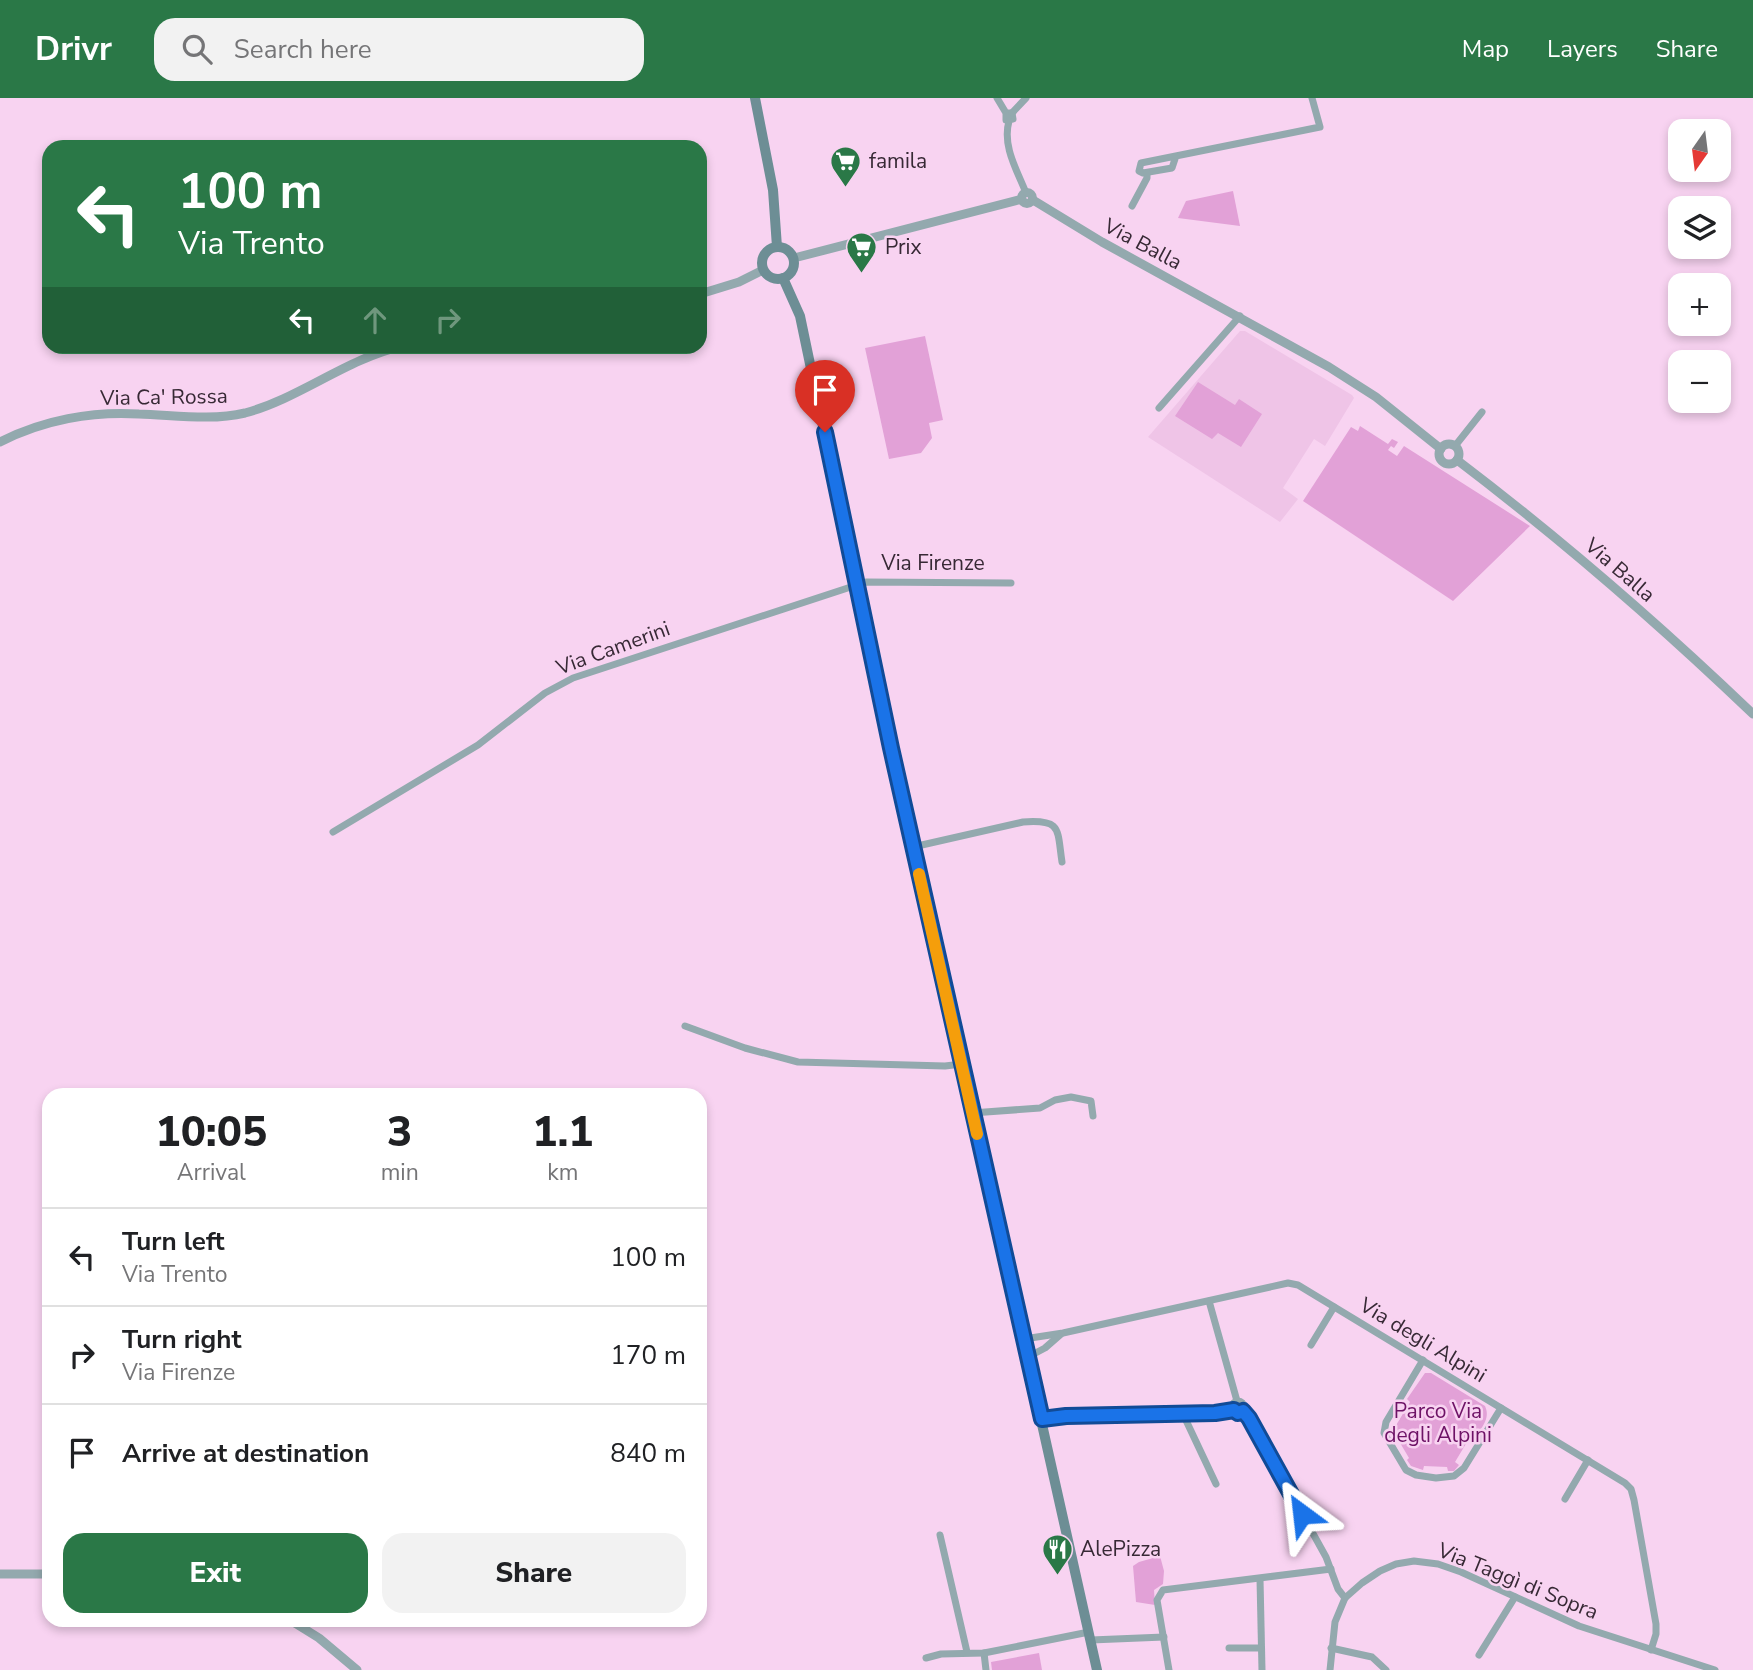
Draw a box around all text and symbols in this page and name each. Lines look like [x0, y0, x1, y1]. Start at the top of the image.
search box [154, 18, 644, 81]
text: Drivr [35, 27, 112, 72]
icon: search [178, 30, 216, 68]
text: Search here [234, 32, 372, 67]
text: Map [1462, 33, 1509, 65]
text: Layers [1547, 33, 1618, 65]
text: Share [1656, 33, 1718, 65]
north arrow [1668, 119, 1731, 182]
map controls [1668, 119, 1731, 413]
supermarket icon: famila [829, 144, 863, 188]
place label: famila [869, 147, 927, 175]
text: 100 m [178, 158, 322, 225]
icon: left [63, 168, 154, 259]
button: layers [1668, 196, 1731, 259]
street label: Via Balla [1098, 211, 1187, 276]
text: Via Trento [178, 222, 325, 265]
supermarket icon: Prix [845, 230, 879, 274]
place label: Prix [885, 233, 922, 261]
button: + [1668, 273, 1731, 336]
icon: left [283, 301, 321, 339]
icon: ahead [356, 301, 394, 339]
icon: right [429, 301, 467, 339]
button: − [1668, 350, 1731, 413]
pin [795, 360, 855, 432]
icon: arrive [806, 371, 844, 409]
street label: Via Ca' Rossa [99, 382, 228, 412]
street label: Via Balla [1578, 531, 1661, 608]
street label: Via Firenze [880, 549, 985, 577]
street label: Via Camerini [551, 614, 674, 682]
text: 10:05 [155, 1104, 267, 1161]
text: 3 [387, 1104, 412, 1161]
text: 1.1 [532, 1104, 594, 1161]
text: Arrival [177, 1157, 246, 1188]
text: min [381, 1157, 419, 1188]
text: km [547, 1157, 578, 1188]
text: Turn left [122, 1224, 225, 1259]
icon: left [63, 1238, 101, 1276]
text: 100 m [610, 1240, 686, 1275]
text: Via Trento [122, 1259, 227, 1290]
street label: Via degli Alpini [1353, 1291, 1492, 1389]
text: Turn right [122, 1322, 241, 1357]
icon: right [63, 1336, 101, 1374]
text: 170 m [610, 1338, 686, 1373]
text: Via Firenze [122, 1357, 235, 1388]
park label: Parco Via degli Alpini [1384, 1397, 1492, 1449]
icon: arrive [63, 1434, 101, 1472]
text: Arrive at destination [122, 1436, 369, 1471]
text: 840 m [610, 1436, 686, 1471]
position arrow [1265, 1477, 1339, 1551]
restaurant icon: AlePizza [1040, 1532, 1074, 1576]
button: Exit [63, 1533, 368, 1613]
button: Share [382, 1533, 686, 1613]
place label: AlePizza [1080, 1535, 1161, 1563]
street label: Via Taggì di Sopra [1433, 1536, 1602, 1626]

